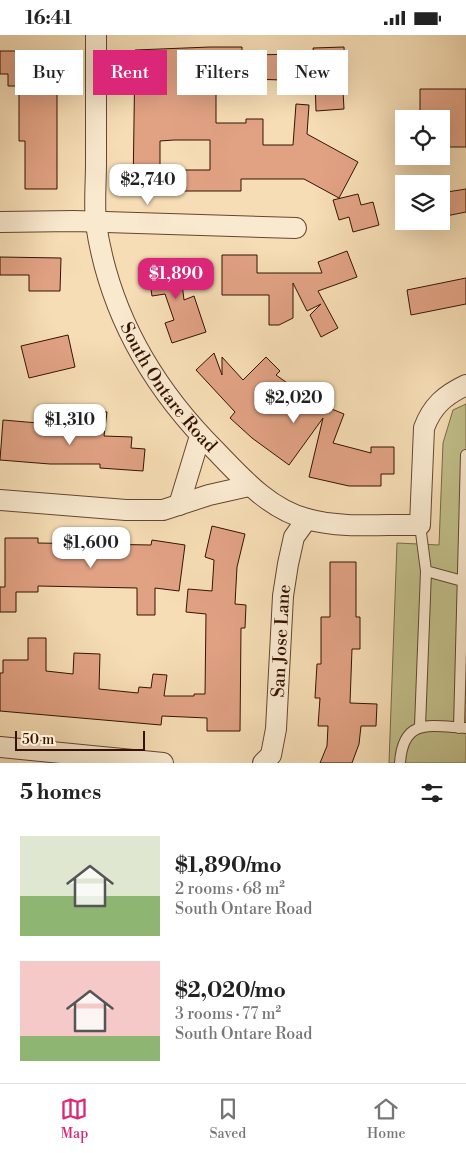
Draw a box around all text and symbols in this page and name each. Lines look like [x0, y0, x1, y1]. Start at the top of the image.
text: 16:41 [25, 6, 72, 30]
chip: Buy [15, 50, 83, 95]
chip: Rent [93, 50, 167, 95]
chip: Filters [177, 50, 267, 95]
chip: New [277, 50, 348, 95]
map controls [395, 110, 450, 230]
button: locate [395, 110, 450, 165]
pin: $2,740 [107, 163, 189, 206]
text: $2,740 [120, 170, 176, 190]
button: layers [395, 175, 450, 230]
pin: $1,890 [135, 257, 217, 300]
text: $1,890 [149, 264, 203, 284]
street label: South Ontare Road [115, 318, 223, 457]
pin: $2,020 [253, 381, 335, 424]
text: $2,020 [265, 388, 323, 408]
pin: $1,310 [29, 403, 111, 446]
text: $1,310 [45, 410, 95, 430]
pin: $1,600 [50, 527, 132, 569]
text: $1,600 [63, 533, 119, 553]
street label: San Jose Lane [266, 583, 296, 698]
scale bar [15, 728, 145, 751]
text: 50 m [22, 731, 54, 749]
icon: filters [418, 779, 446, 807]
text: 5 homes [20, 780, 101, 806]
text: $1,890/mo [175, 853, 282, 879]
icon: home [60, 856, 120, 916]
text: 2 rooms · 68 m² [175, 879, 285, 899]
text: South Ontare Road [175, 899, 312, 919]
text: $2,020/mo [175, 978, 286, 1004]
icon: home [60, 981, 120, 1041]
text: 3 rooms · 77 m² [175, 1004, 281, 1024]
text: South Ontare Road [175, 1024, 312, 1044]
tab: Map [60, 1095, 88, 1143]
tab: Saved [209, 1095, 246, 1143]
tab: Home [367, 1095, 406, 1143]

